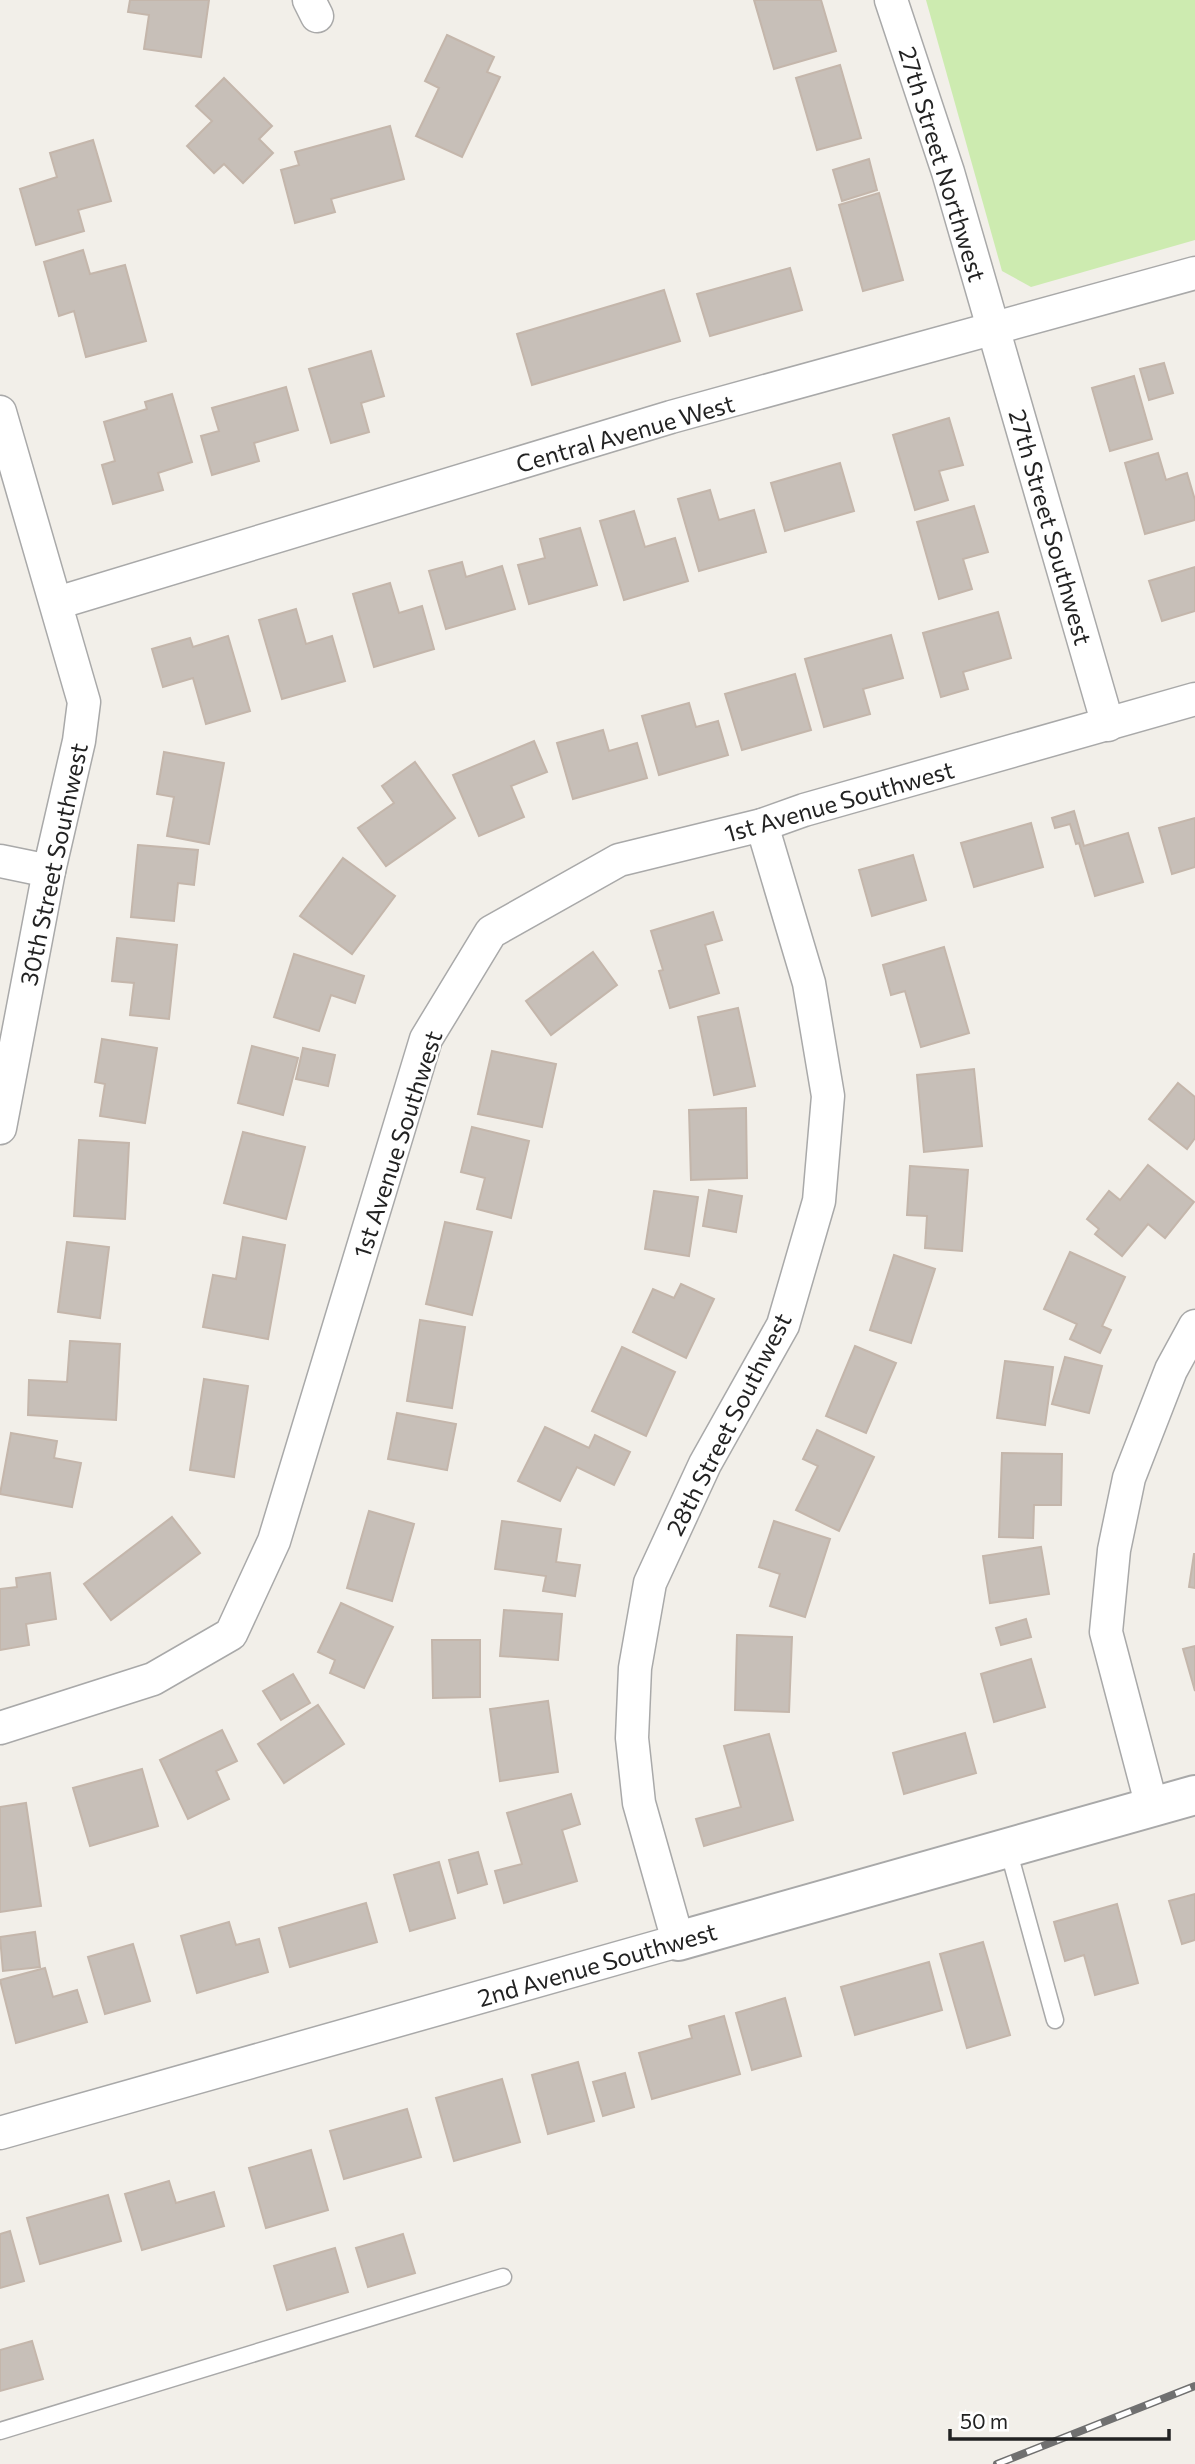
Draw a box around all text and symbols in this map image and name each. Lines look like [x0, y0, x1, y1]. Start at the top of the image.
street label: 27th Street Northwest [893, 43, 993, 285]
street label: Central Avenue West [512, 388, 738, 478]
street label: 27th Street Southwest [1003, 406, 1099, 648]
street label: 30th Street Southwest [13, 740, 93, 988]
street label: 1st Avenue Southwest [721, 754, 957, 848]
street label: 1st Avenue Southwest [347, 1026, 448, 1261]
street label: 28th Street Southwest [659, 1308, 797, 1540]
street label: 2nd Avenue Southwest [474, 1916, 720, 2012]
scale bar [950, 2398, 1169, 2442]
text: 50 m [960, 2408, 1008, 2433]

